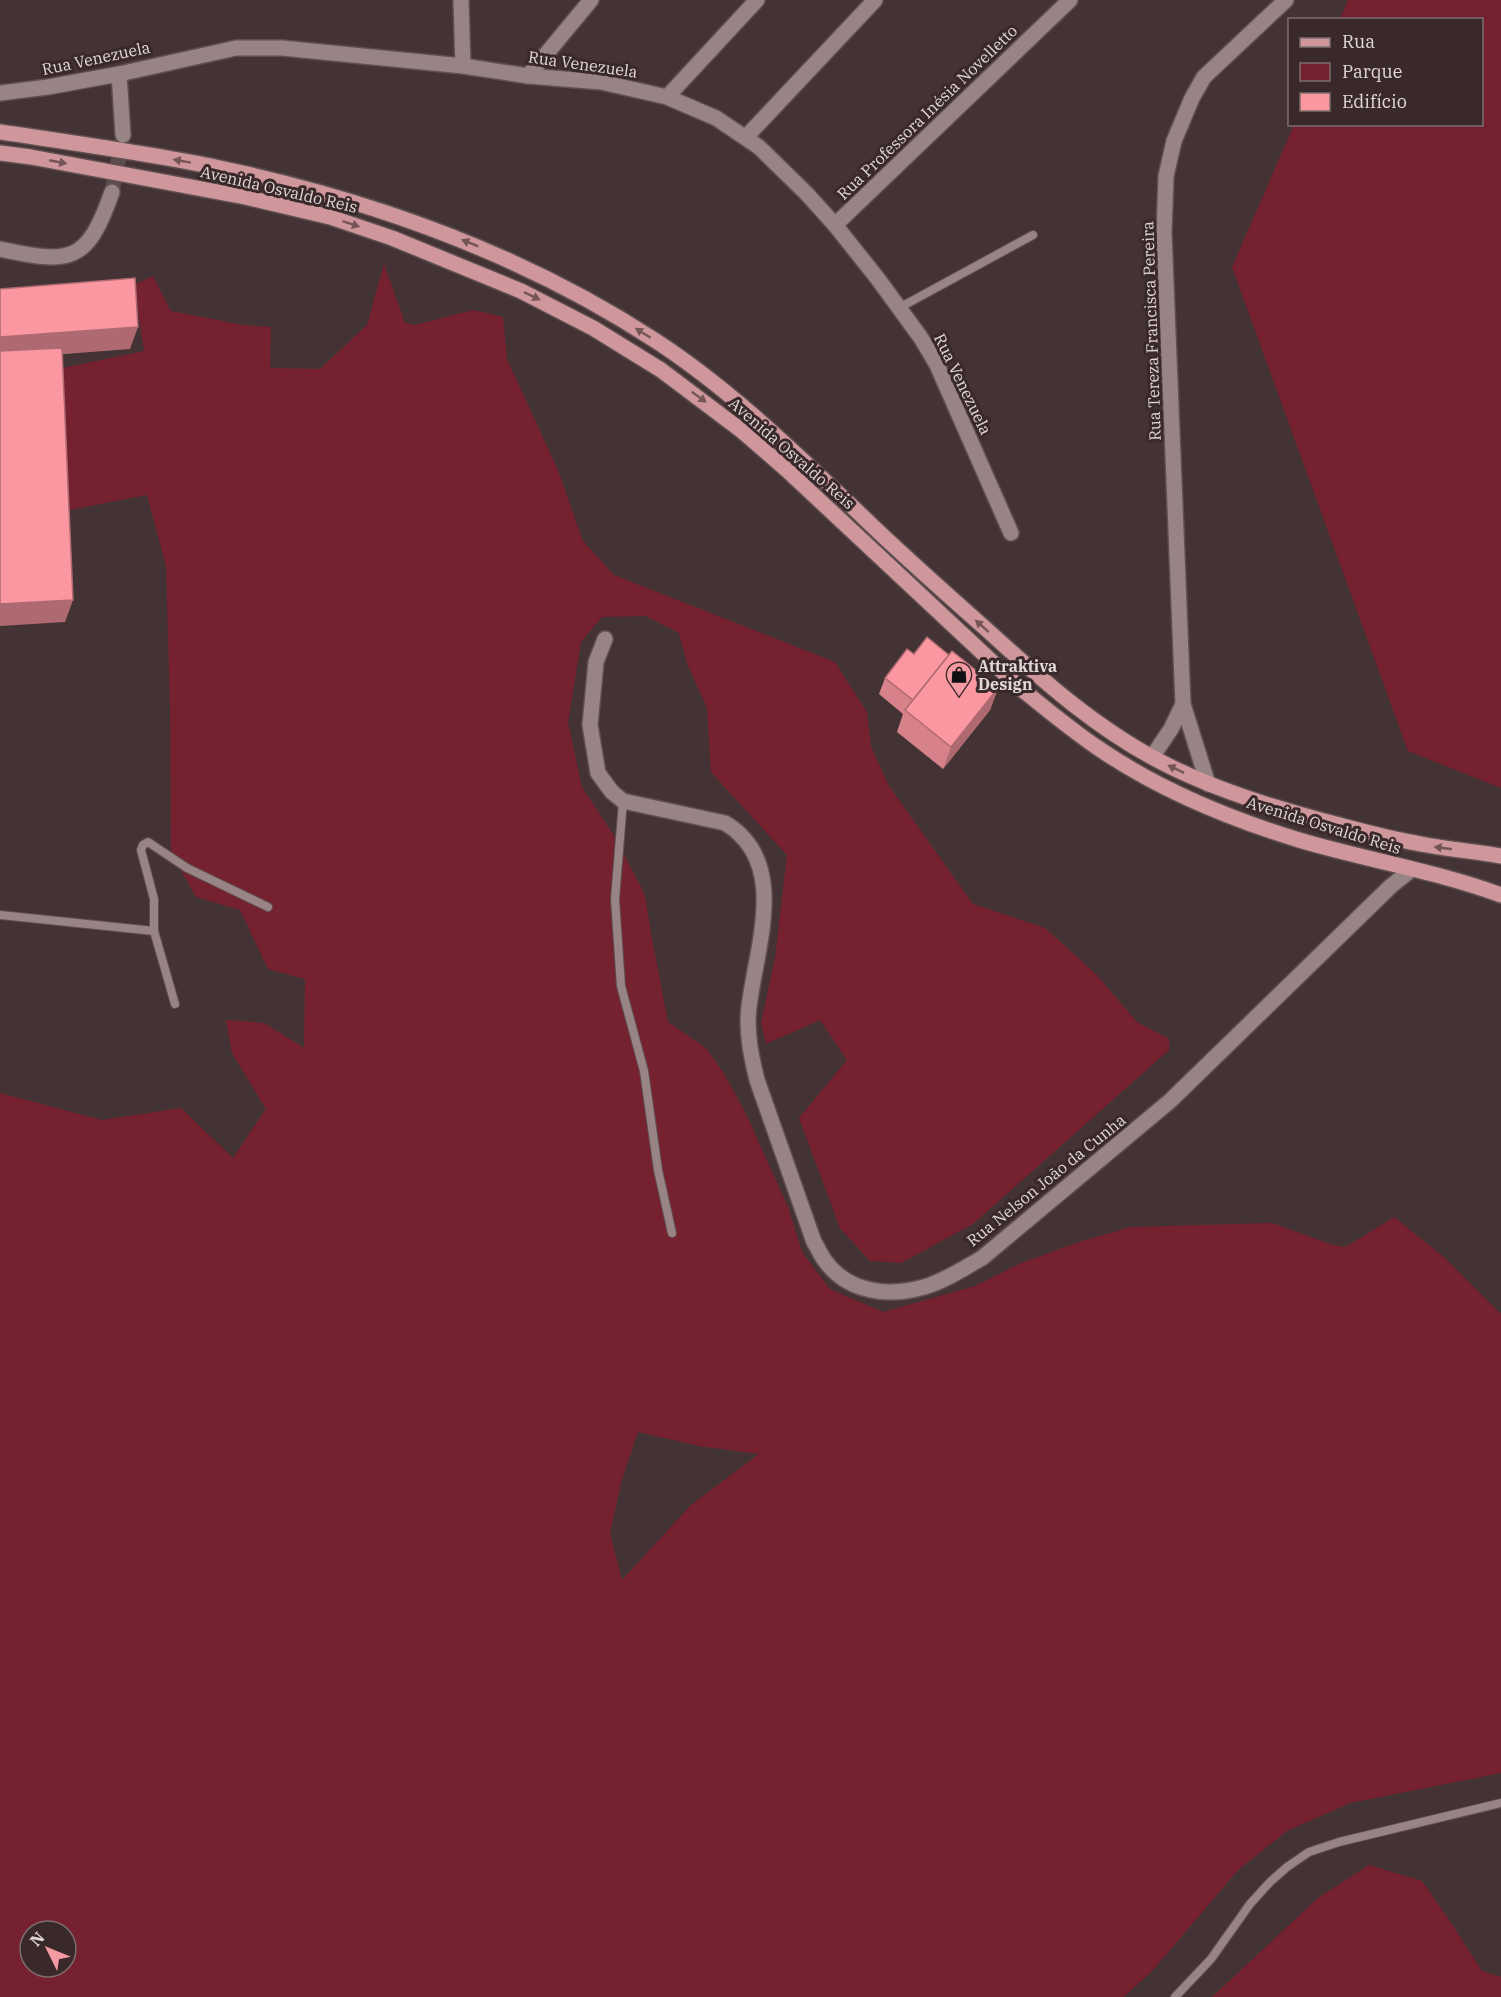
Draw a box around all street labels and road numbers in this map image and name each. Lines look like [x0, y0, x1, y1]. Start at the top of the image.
street label: Rua Professora Inésia Novelletto [833, 20, 1021, 204]
street label: Rua Venezuela [40, 37, 152, 79]
street label: Rua Venezuela [527, 46, 639, 82]
street label: Avenida Osvaldo Reis [199, 161, 359, 217]
street label: Rua Tereza Francisca Pereira [1137, 221, 1165, 441]
street label: Rua Venezuela [930, 330, 996, 438]
street label: Avenida Osvaldo Reis [725, 393, 859, 513]
street label: Avenida Osvaldo Reis [1244, 792, 1404, 858]
street label: Rua Nelson João da Cunha [962, 1110, 1130, 1250]

